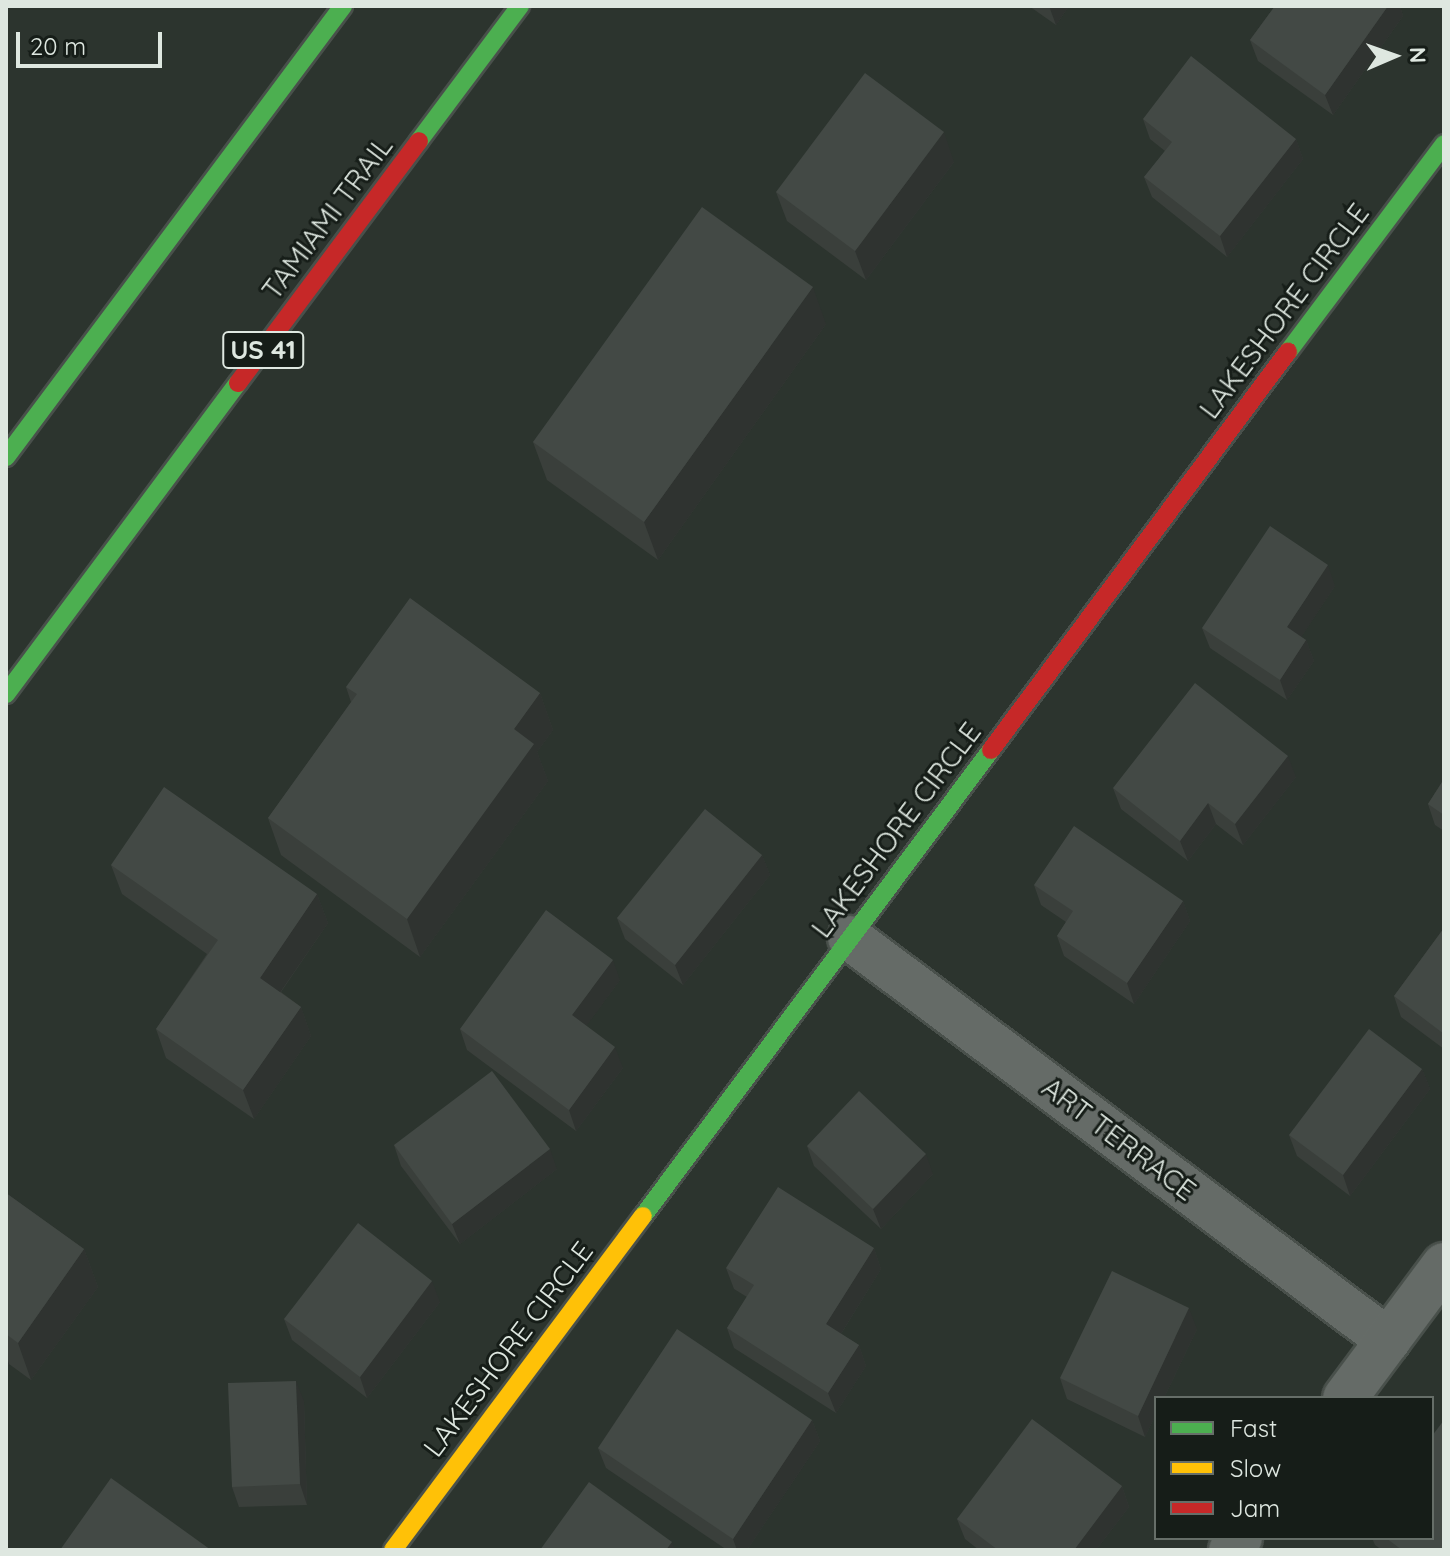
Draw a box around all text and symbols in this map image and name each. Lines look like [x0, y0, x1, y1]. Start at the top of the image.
scale bar [20, 16, 166, 66]
north arrow [1354, 16, 1434, 96]
text: 20 m [30, 31, 86, 61]
text: N [1404, 47, 1432, 64]
street label: TAMIAMI TRAIL [255, 130, 399, 306]
street label: LAKESHORE CIRCLE [1192, 197, 1376, 425]
road number: US 41 [221, 328, 305, 372]
street label: LAKESHORE CIRCLE [804, 716, 988, 944]
street label: ART TERRACE [1036, 1070, 1202, 1208]
street label: LAKESHORE CIRCLE [416, 1235, 600, 1463]
legend [1154, 1396, 1434, 1540]
text: Fast [1230, 1413, 1277, 1443]
text: Slow [1230, 1453, 1281, 1483]
text: Jam [1230, 1493, 1280, 1523]

